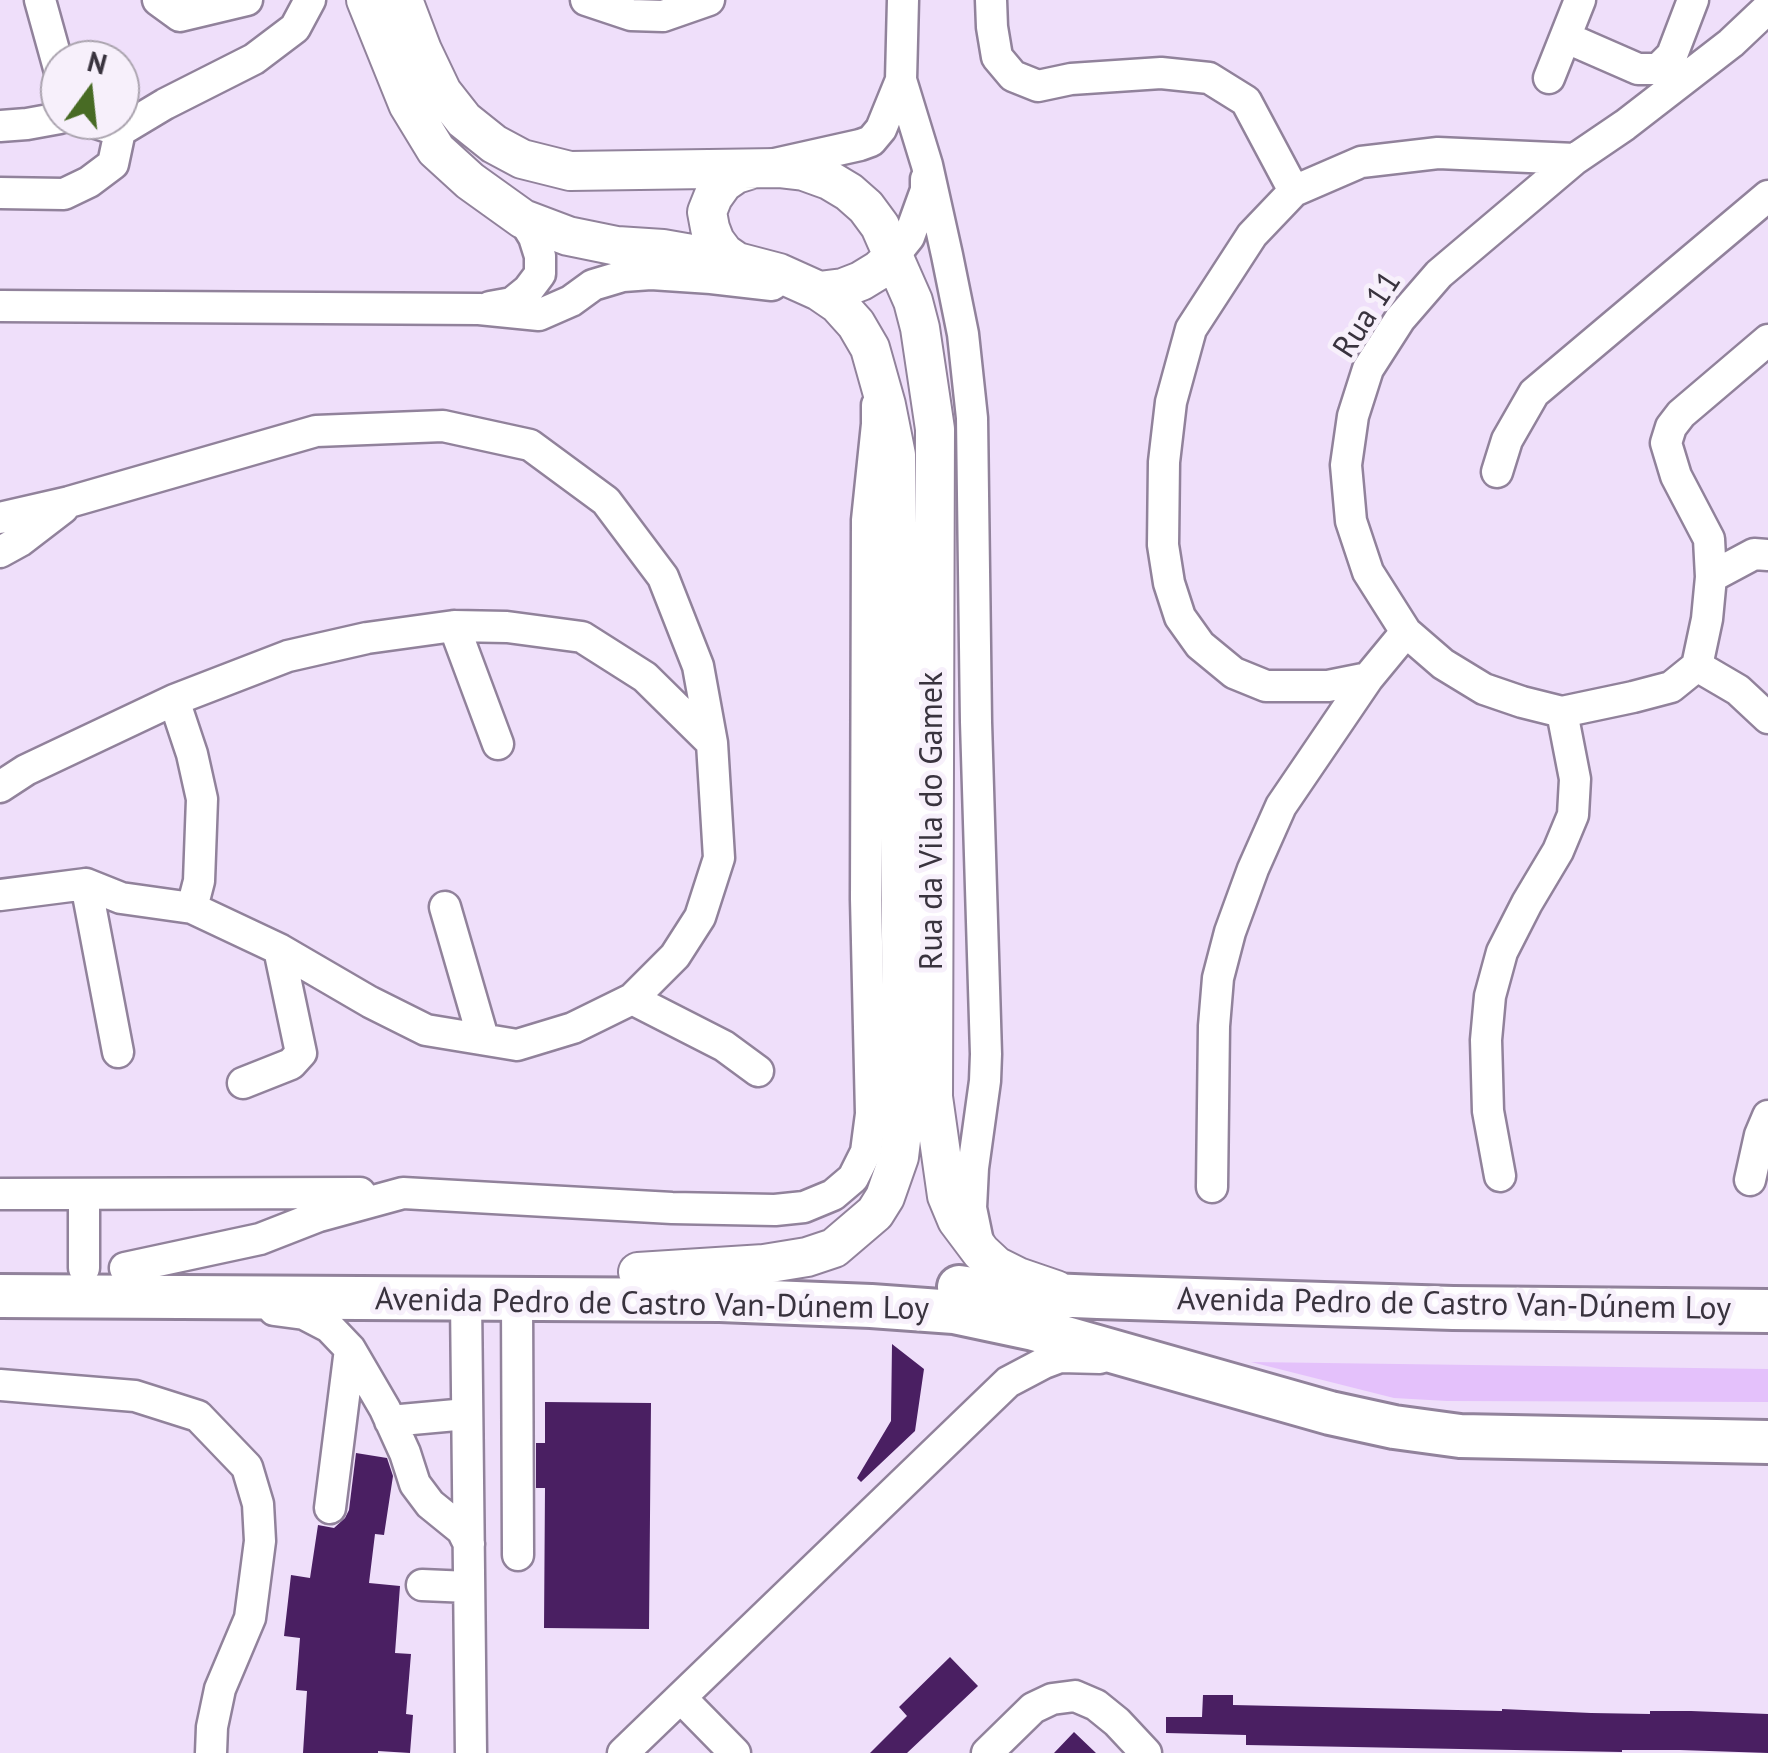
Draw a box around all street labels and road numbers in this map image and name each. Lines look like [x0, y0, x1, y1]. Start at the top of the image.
street label: Rua 11 [1326, 265, 1410, 365]
street label: Rua da Vila do Gamek [914, 672, 952, 970]
street label: Avenida Pedro de Castro Van-Dúnem Loy [375, 1281, 929, 1329]
street label: Avenida Pedro de Castro Van-Dúnem Loy [1177, 1281, 1731, 1329]

